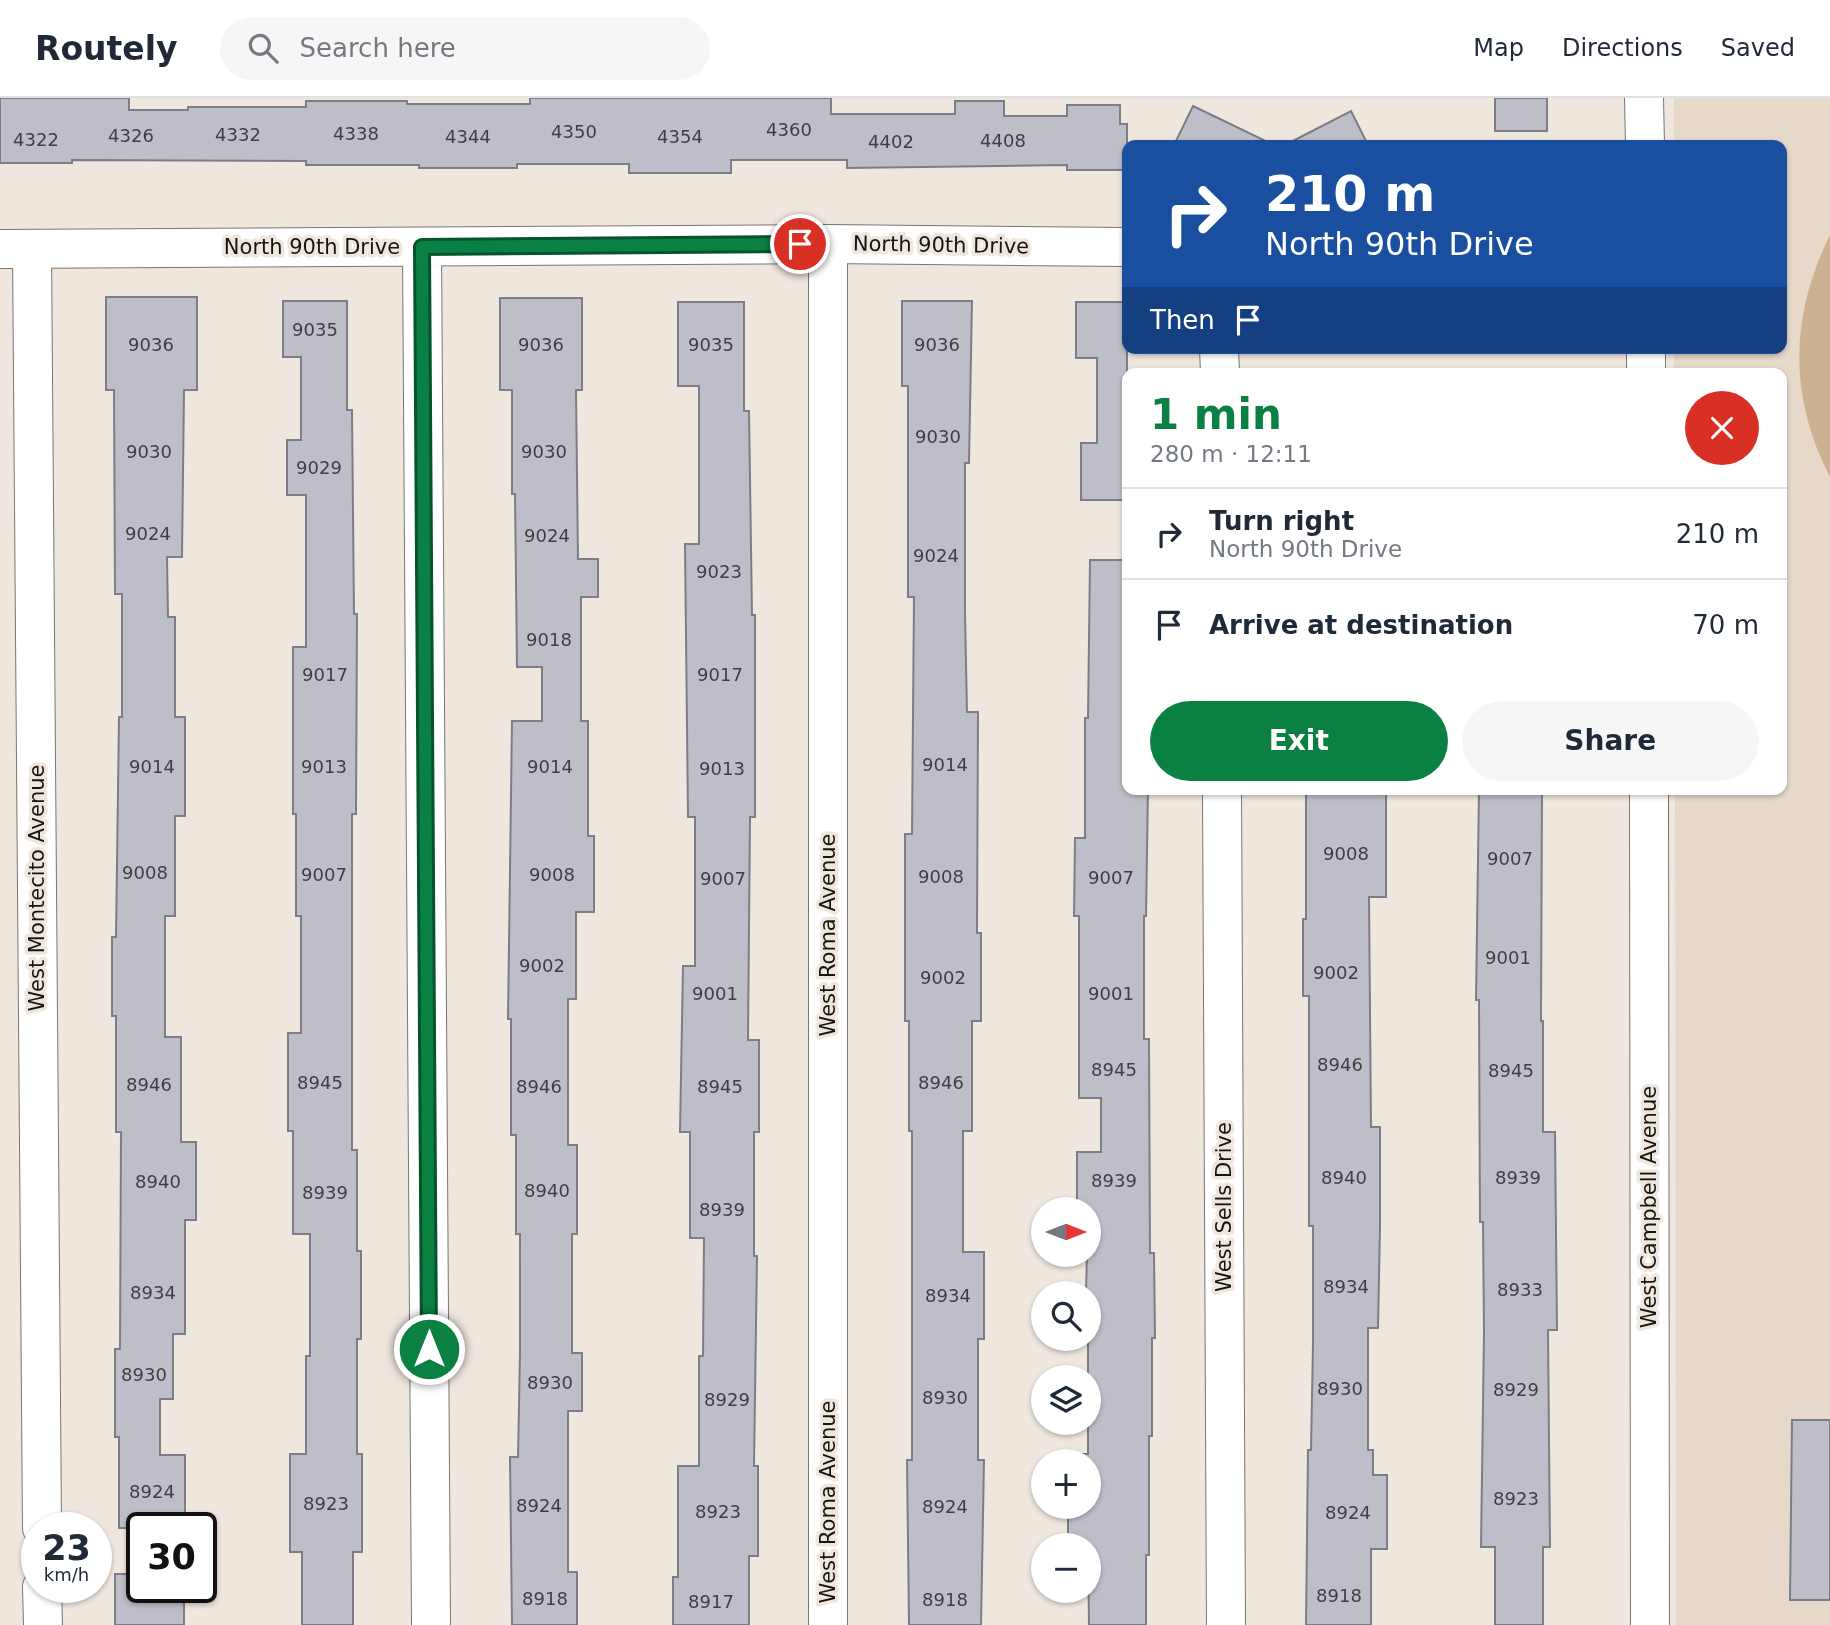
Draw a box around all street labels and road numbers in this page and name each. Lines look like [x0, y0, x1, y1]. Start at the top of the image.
street label: North 90th Drive [853, 231, 1029, 259]
street label: North 90th Drive [224, 235, 400, 259]
street label: West Montecito Avenue [25, 765, 49, 1011]
street label: West Roma Avenue [816, 834, 840, 1036]
street label: West Campbell Avenue [1637, 1086, 1661, 1328]
street label: West Sells Drive [1212, 1122, 1236, 1292]
street label: West Roma Avenue [816, 1401, 840, 1603]

